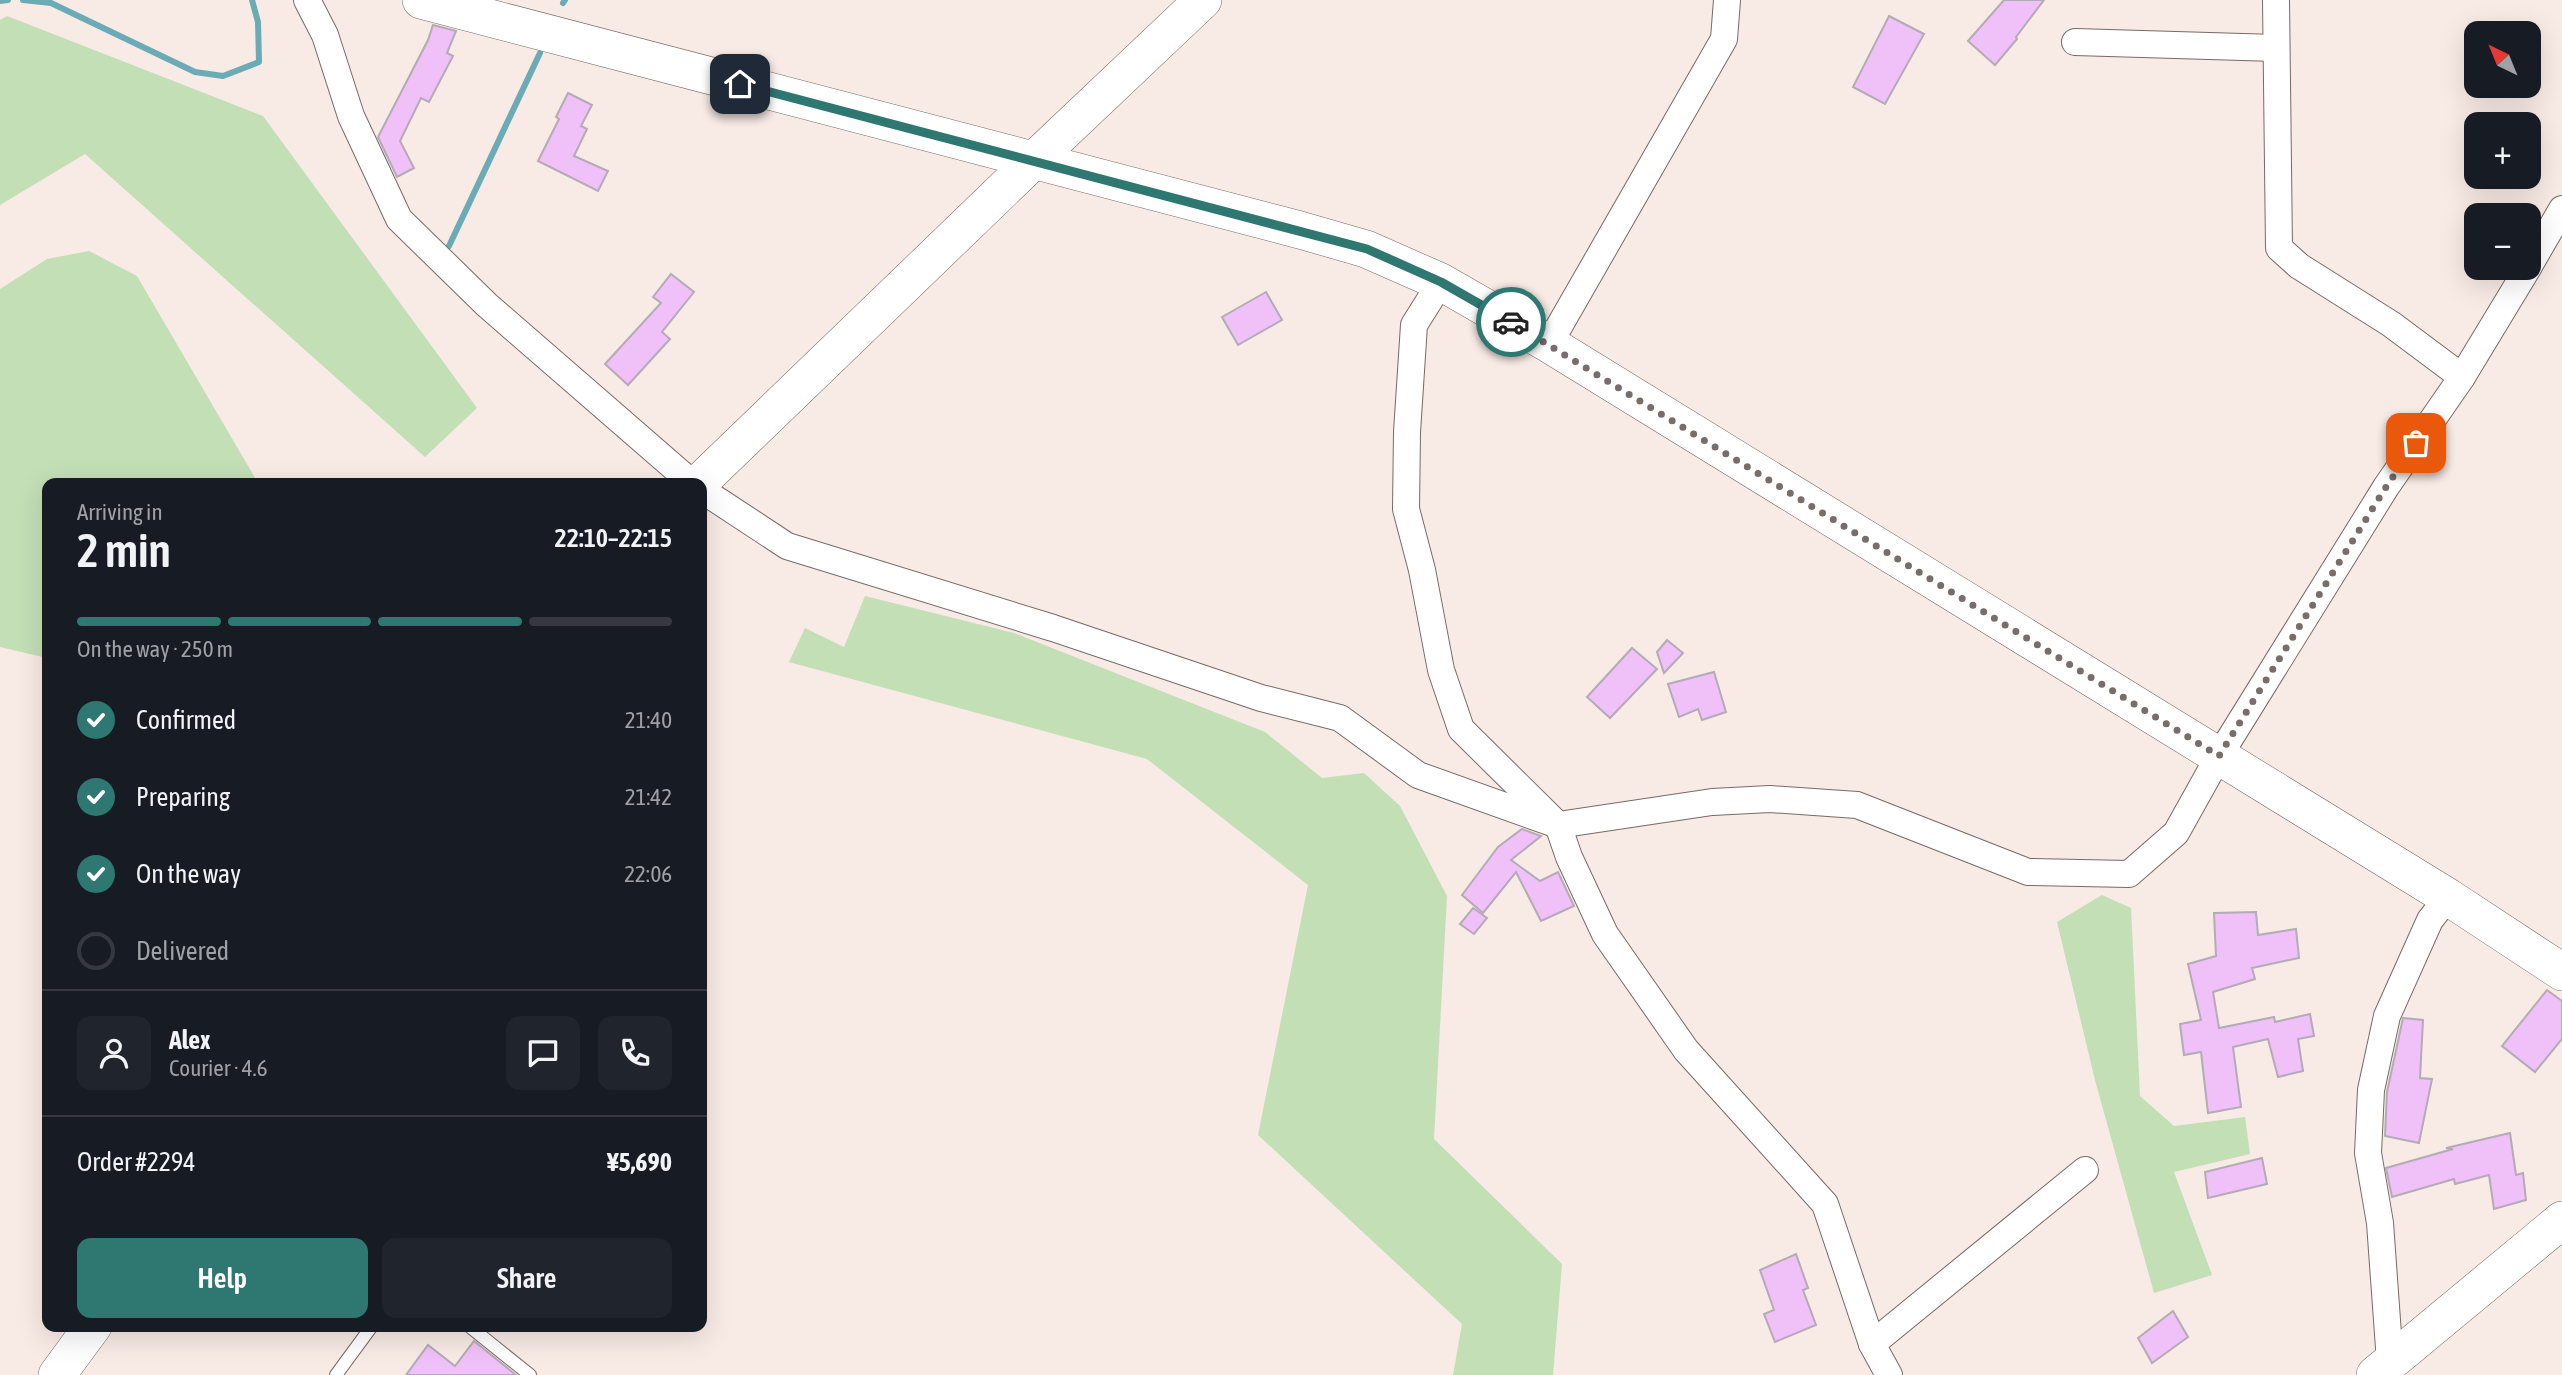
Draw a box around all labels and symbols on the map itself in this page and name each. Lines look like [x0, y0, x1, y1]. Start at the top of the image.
north arrow [2464, 21, 2541, 98]
pin [710, 54, 770, 114]
courier [1476, 287, 1546, 357]
pin [2386, 413, 2446, 473]

